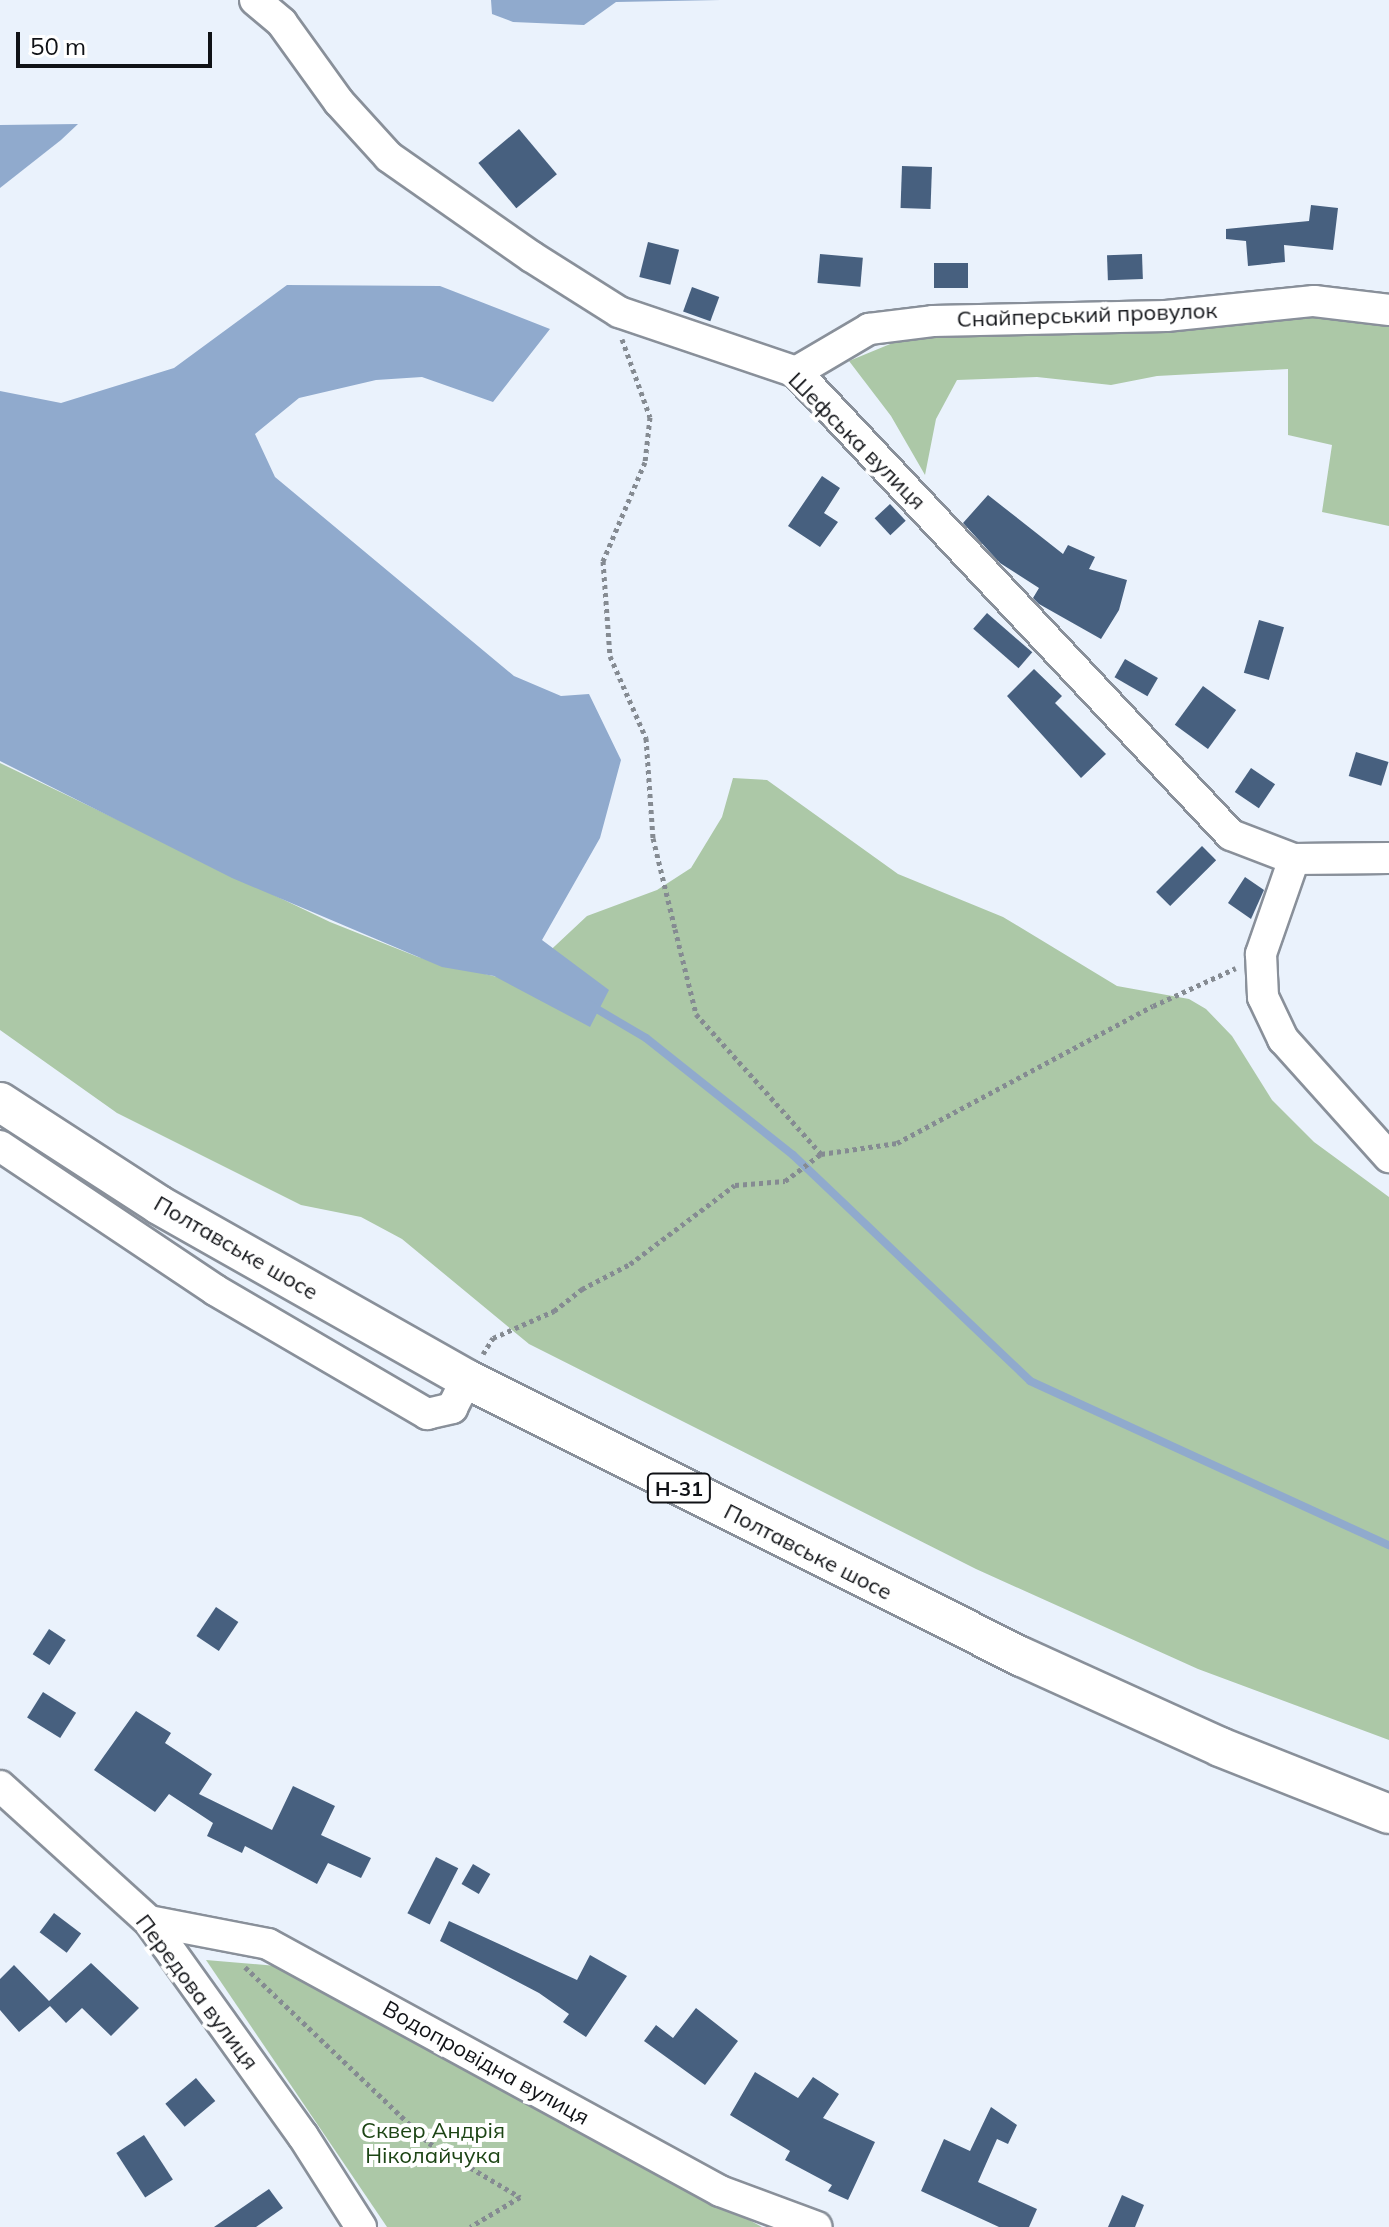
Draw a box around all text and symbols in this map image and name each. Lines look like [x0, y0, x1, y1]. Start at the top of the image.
scale bar [20, 16, 216, 66]
text: 50 m [30, 31, 86, 61]
street label: Снайперський провулок [956, 297, 1218, 333]
street label: Шефська вулиця [783, 367, 931, 515]
street label: Полтавське шосе [149, 1190, 323, 1306]
road number: Н-31 [645, 1472, 713, 1504]
street label: Полтавське шосе [720, 1498, 896, 1606]
street label: Передова вулиця [130, 1909, 264, 2075]
street label: Водопровідна вулиця [378, 1995, 594, 2131]
park label: Сквер Андрія Ніколайчука [361, 2117, 505, 2168]

